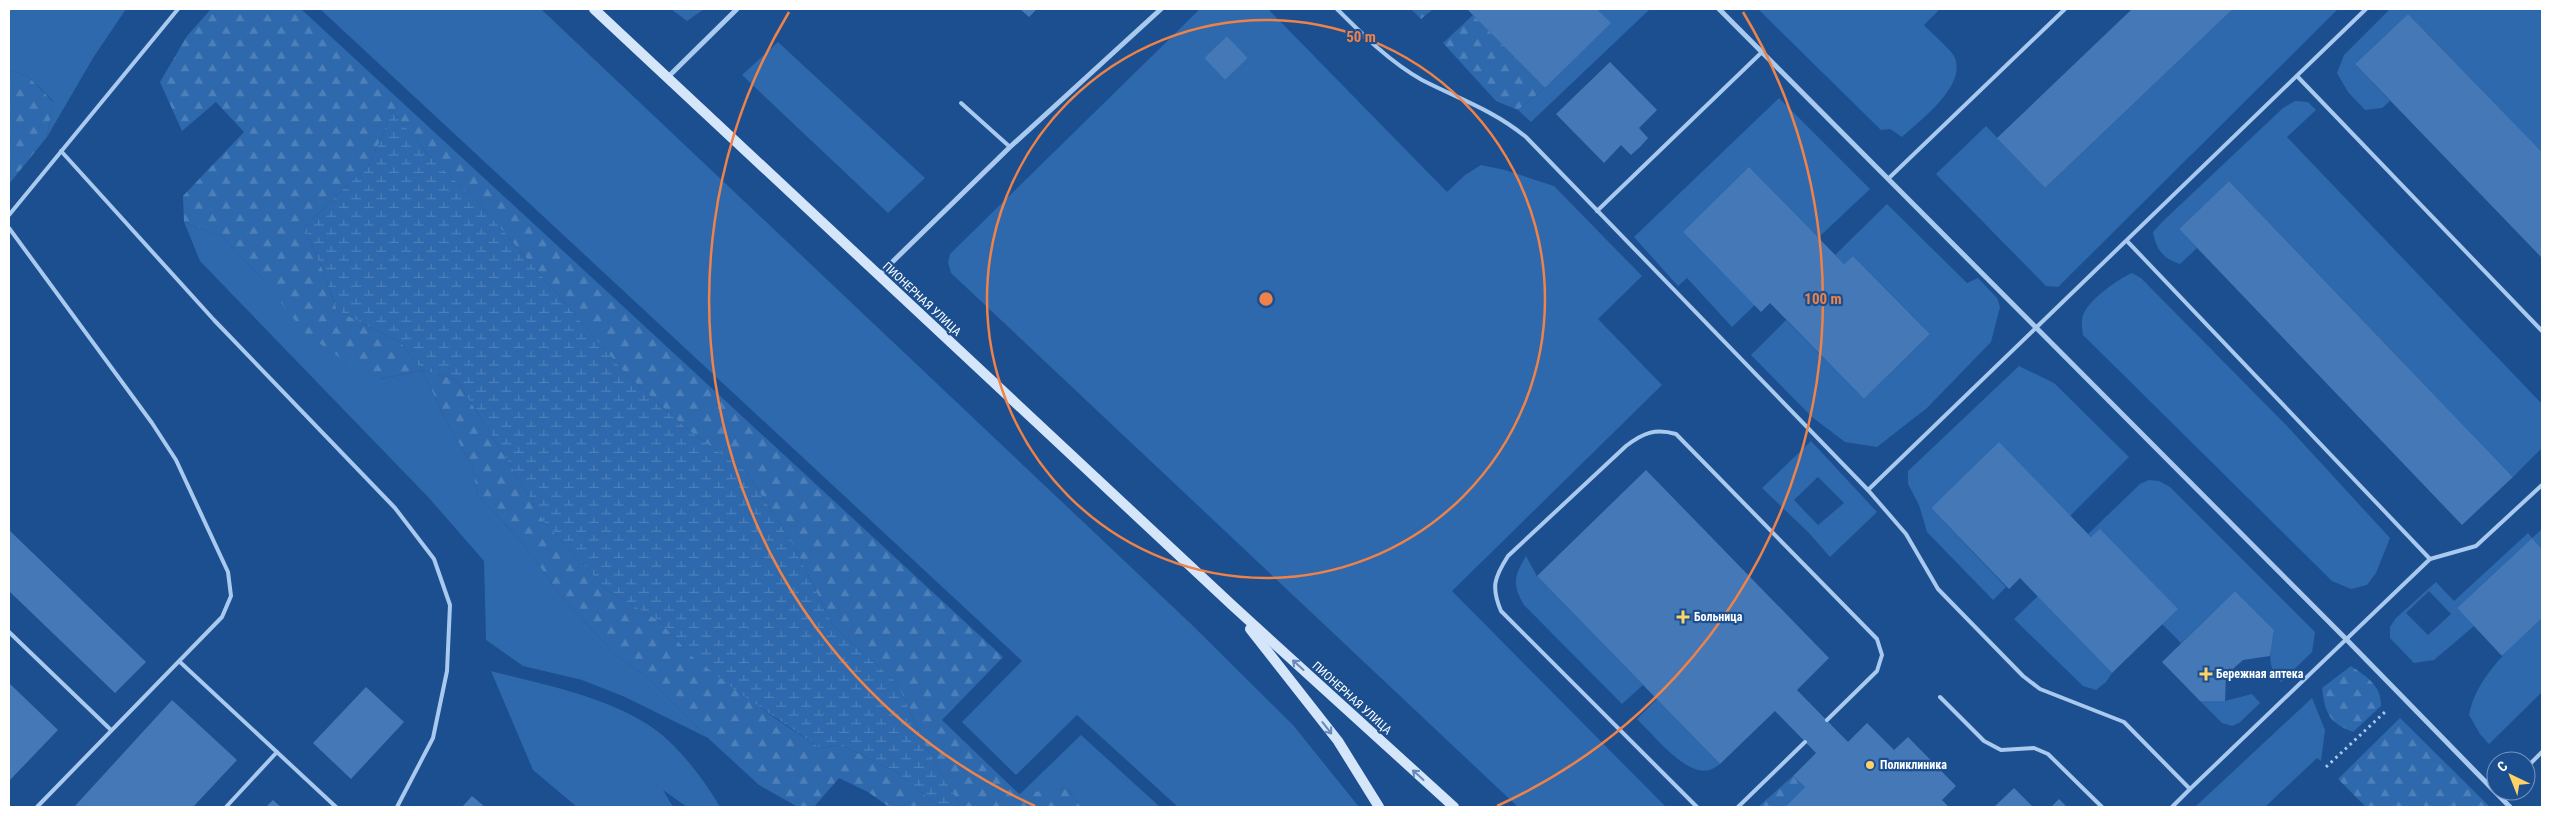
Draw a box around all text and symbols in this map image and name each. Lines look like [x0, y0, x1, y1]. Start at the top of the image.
text: 50 m [1346, 28, 1376, 46]
street label: ПИОНЕРНАЯ УЛИЦА [880, 259, 964, 339]
centre of rings [1257, 290, 1275, 308]
text: 100 m [1804, 290, 1842, 308]
marker: Больница [1676, 610, 1690, 624]
place label: Больница [1694, 610, 1743, 624]
one-way arrow [1291, 659, 1304, 671]
street label: ПИОНЕРНАЯ УЛИЦА [1309, 659, 1395, 737]
place label: Бережная аптека [2216, 667, 2304, 681]
marker: Бережная аптека [2200, 668, 2212, 680]
one-way arrow [1321, 721, 1332, 734]
north arrow [2486, 751, 2536, 801]
place label: Поликлиника [1880, 758, 1947, 772]
text: С [2494, 758, 2511, 775]
marker: Поликлиника [1864, 759, 1876, 771]
one-way arrow [1412, 769, 1425, 780]

